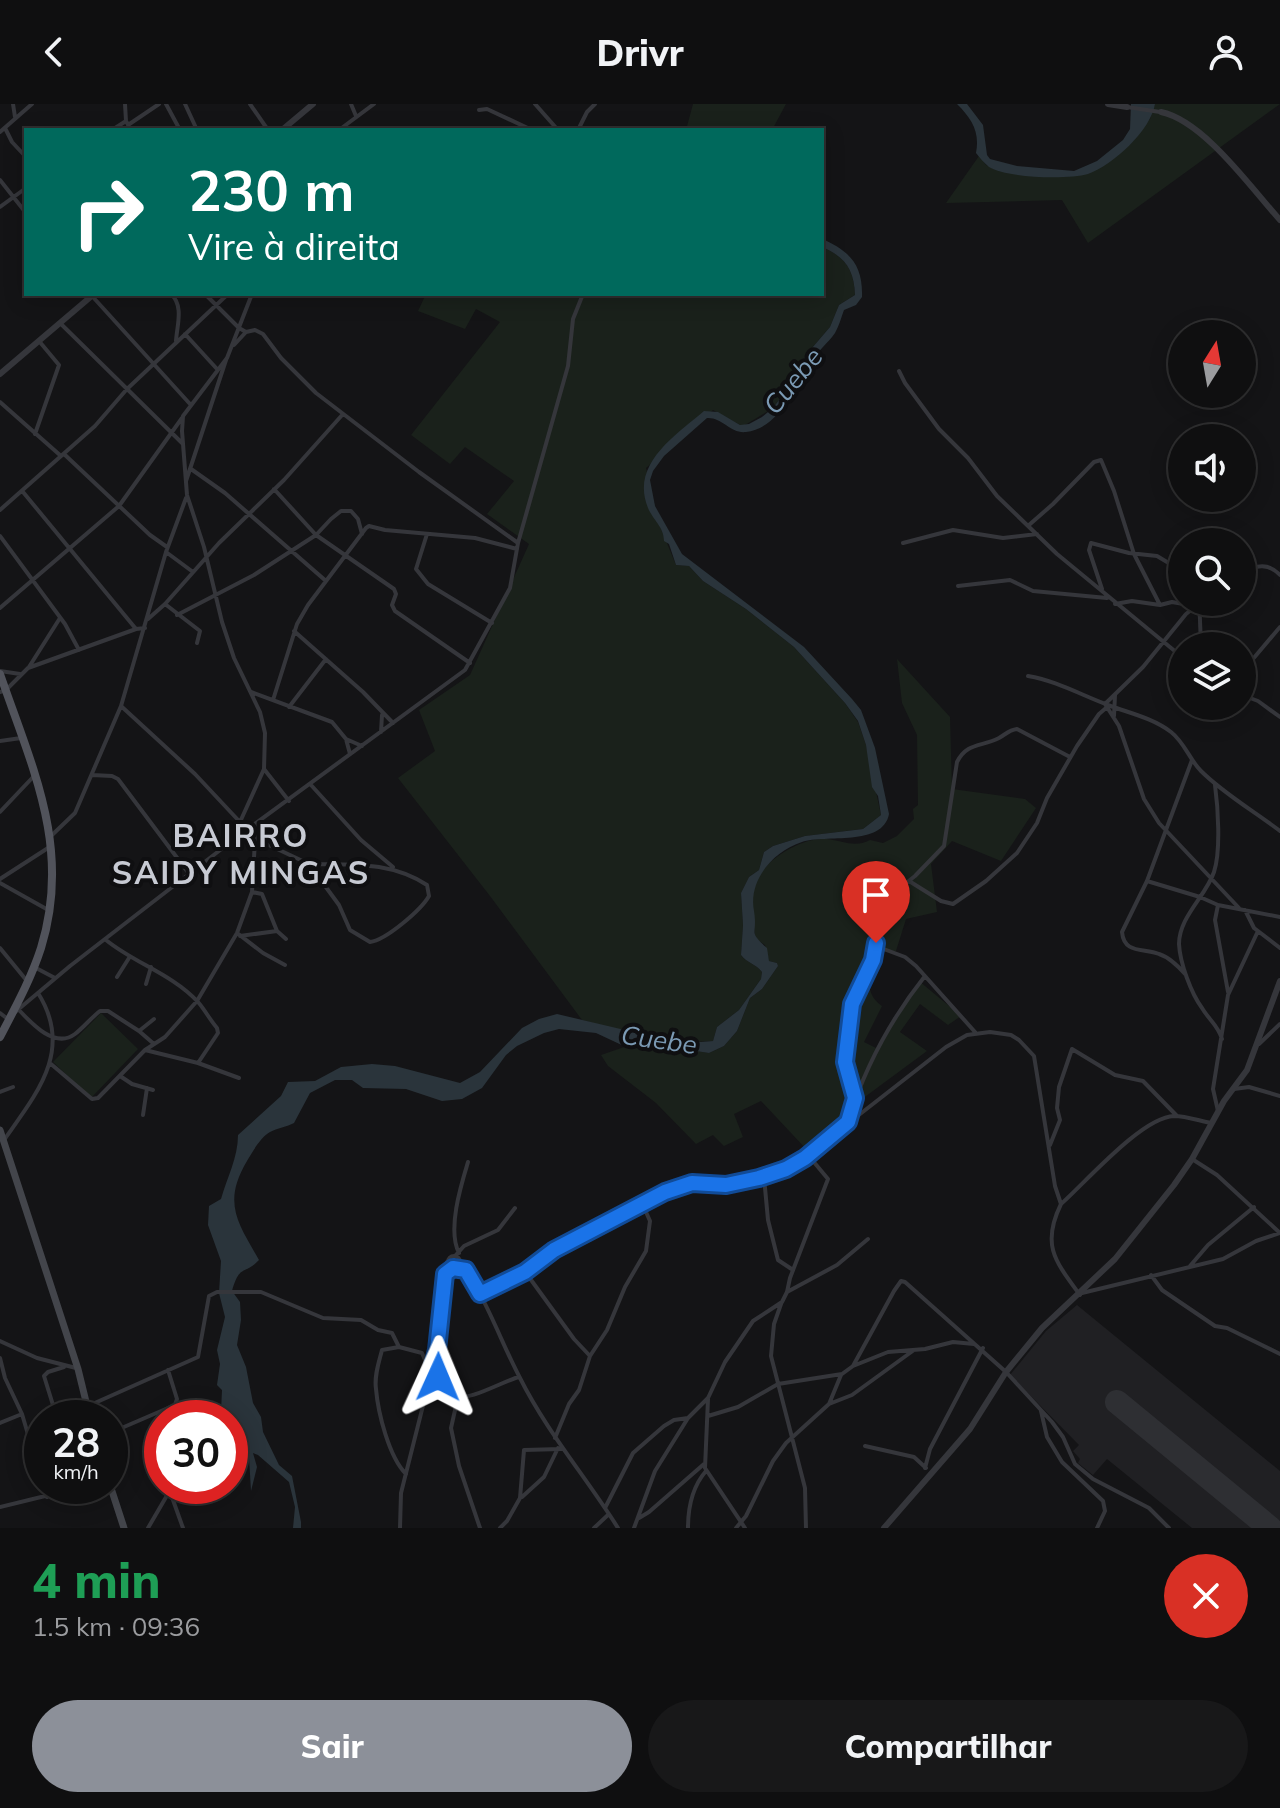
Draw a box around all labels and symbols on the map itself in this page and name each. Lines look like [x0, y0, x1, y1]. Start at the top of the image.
north arrow [1168, 320, 1256, 408]
water label: Cuebe [756, 341, 829, 421]
district label: BAIRRO SAIDY MINGAS [112, 815, 370, 892]
pin [842, 861, 910, 943]
water label: Cuebe [619, 1018, 699, 1061]
position arrow [396, 1335, 480, 1419]
speed limit sign: 30 [144, 1400, 248, 1504]

